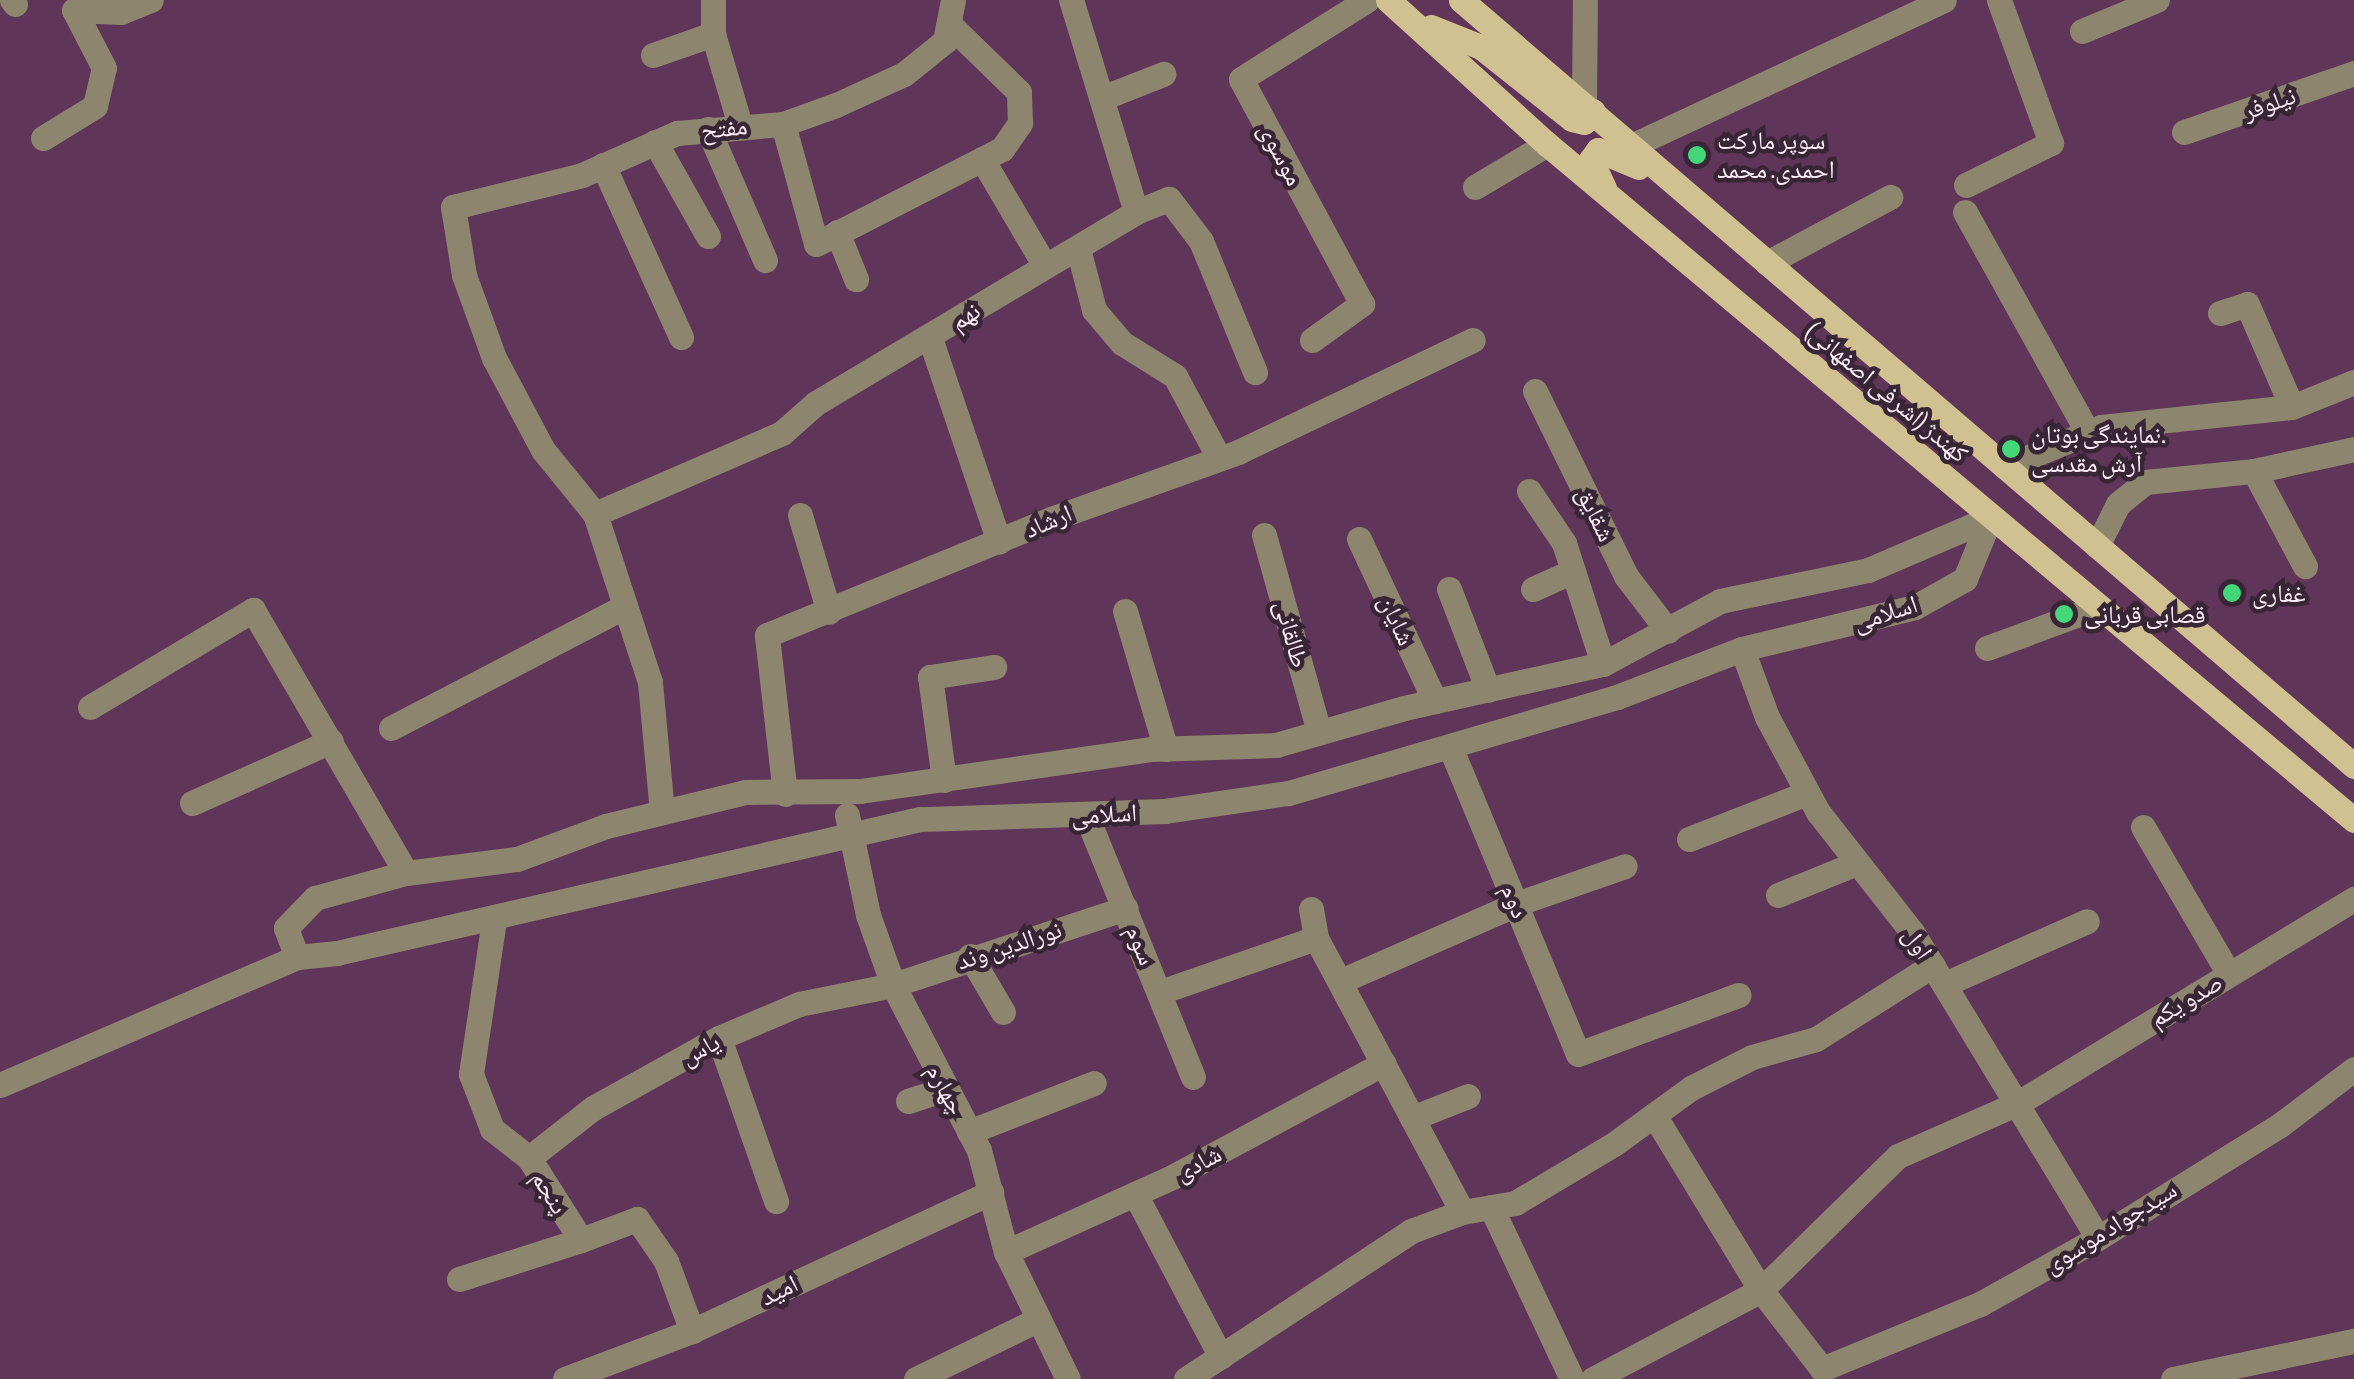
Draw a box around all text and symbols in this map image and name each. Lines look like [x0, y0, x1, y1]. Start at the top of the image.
street label: نیلوفر [2238, 80, 2300, 126]
street label: مفتح [699, 111, 749, 145]
street label: موسوی [1252, 118, 1310, 190]
place label: سوپر مارکت احمدی. محمد [1717, 126, 1835, 185]
marker: سوپر مارکت احمدی. محمد [1686, 144, 1708, 166]
street label: نهم [944, 295, 986, 337]
street label: کهندژ (اشرفی اصفهانی) [1800, 315, 1974, 469]
place label: نمایندگی بوتان. آرش مقدسی [2031, 420, 2166, 479]
marker: نمایندگی بوتان. آرش مقدسی [2000, 438, 2022, 460]
street label: شقایق [1570, 482, 1622, 546]
street label: ارشاد [1020, 498, 1076, 544]
place label: غفاری [2252, 578, 2306, 608]
marker: غفاری [2221, 582, 2243, 604]
street label: اسلامی [1849, 589, 1921, 637]
street label: شایان [1372, 590, 1422, 650]
street label: طالقانی [1269, 597, 1315, 671]
place label: قصابی قربانی [2084, 599, 2206, 629]
marker: قصابی قربانی [2053, 603, 2075, 625]
street label: اسلامی [1070, 797, 1138, 831]
street label: دوم [1494, 879, 1536, 923]
street label: نورالدین وند [953, 914, 1065, 976]
street label: سوم [1119, 921, 1163, 969]
street label: اول [1896, 921, 1940, 965]
street label: صدو یکم [2144, 967, 2228, 1033]
street label: یاس [675, 1026, 725, 1072]
street label: چهارم [920, 1058, 972, 1120]
street label: شادی [1170, 1138, 1226, 1188]
street label: پنجم [525, 1165, 575, 1219]
street label: سیدجواد موسوی [2038, 1174, 2182, 1280]
street label: امید [755, 1268, 803, 1312]

